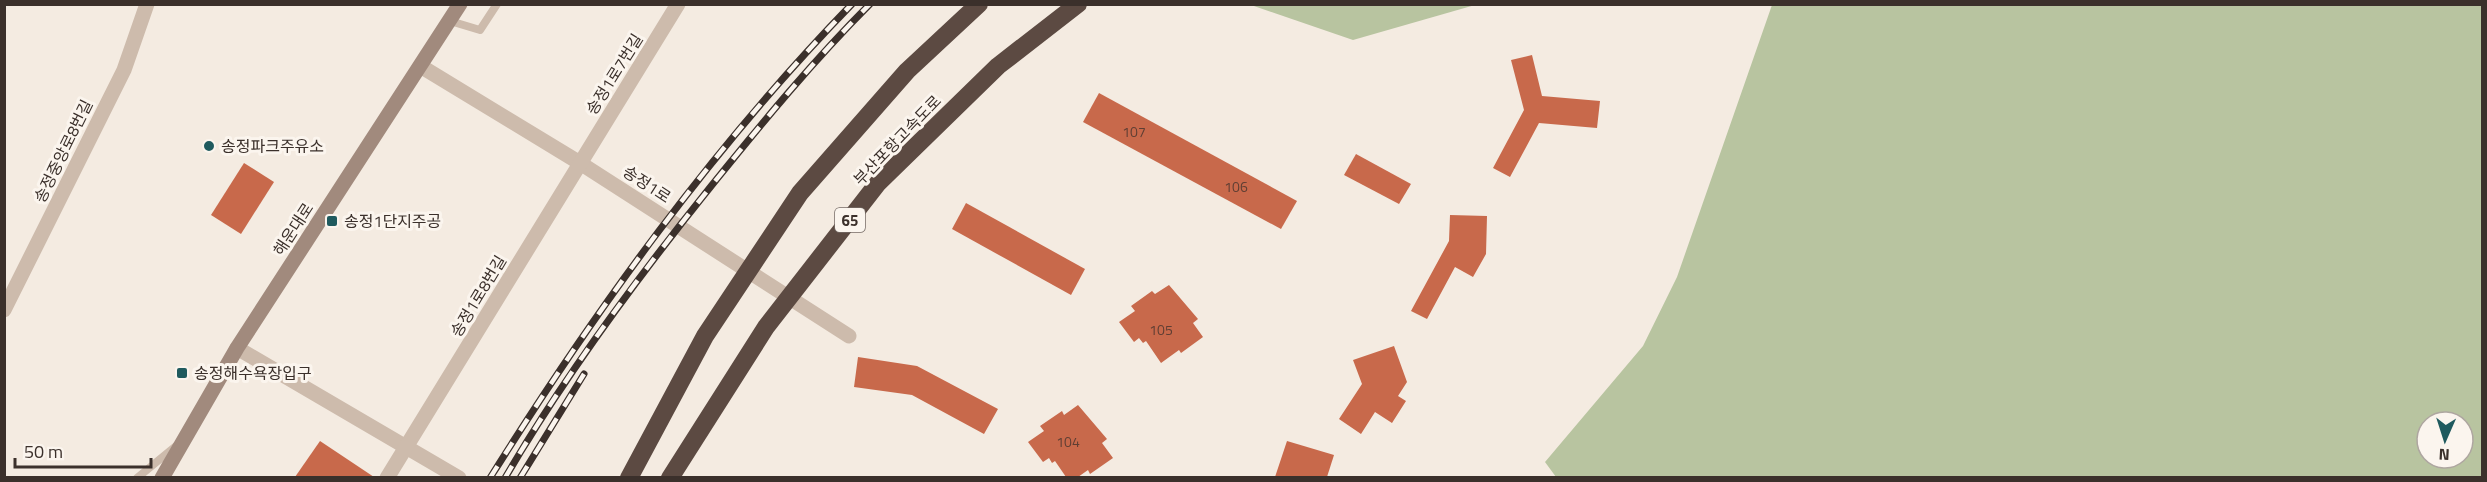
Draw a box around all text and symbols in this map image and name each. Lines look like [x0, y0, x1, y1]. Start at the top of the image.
street label: 송정1로7번길 [580, 29, 648, 119]
street label: 부산포항고속도로 [847, 89, 947, 191]
street label: 송정중앙로8번길 [28, 95, 98, 207]
house number: 107 [1122, 121, 1146, 142]
place label: 송정파크주유소 [221, 134, 324, 158]
marker: 송정파크주유소 [202, 139, 216, 153]
street label: 송정1로 [618, 159, 676, 209]
house number: 106 [1224, 176, 1248, 197]
street label: 해운대로 [267, 198, 319, 260]
road number: 65 [835, 208, 865, 232]
place label: 송정1단지주공 [344, 209, 441, 233]
marker: 송정1단지주공 [325, 214, 339, 228]
street label: 송정1로8번길 [444, 251, 512, 341]
house number: 105 [1149, 319, 1173, 340]
place label: 송정해수욕장입구 [194, 361, 312, 385]
marker: 송정해수욕장입구 [175, 366, 189, 380]
north arrow [2415, 410, 2475, 470]
scale bar [15, 431, 152, 469]
house number: 104 [1056, 431, 1080, 452]
text: 50 m [24, 438, 63, 465]
text: N [2438, 443, 2450, 467]

